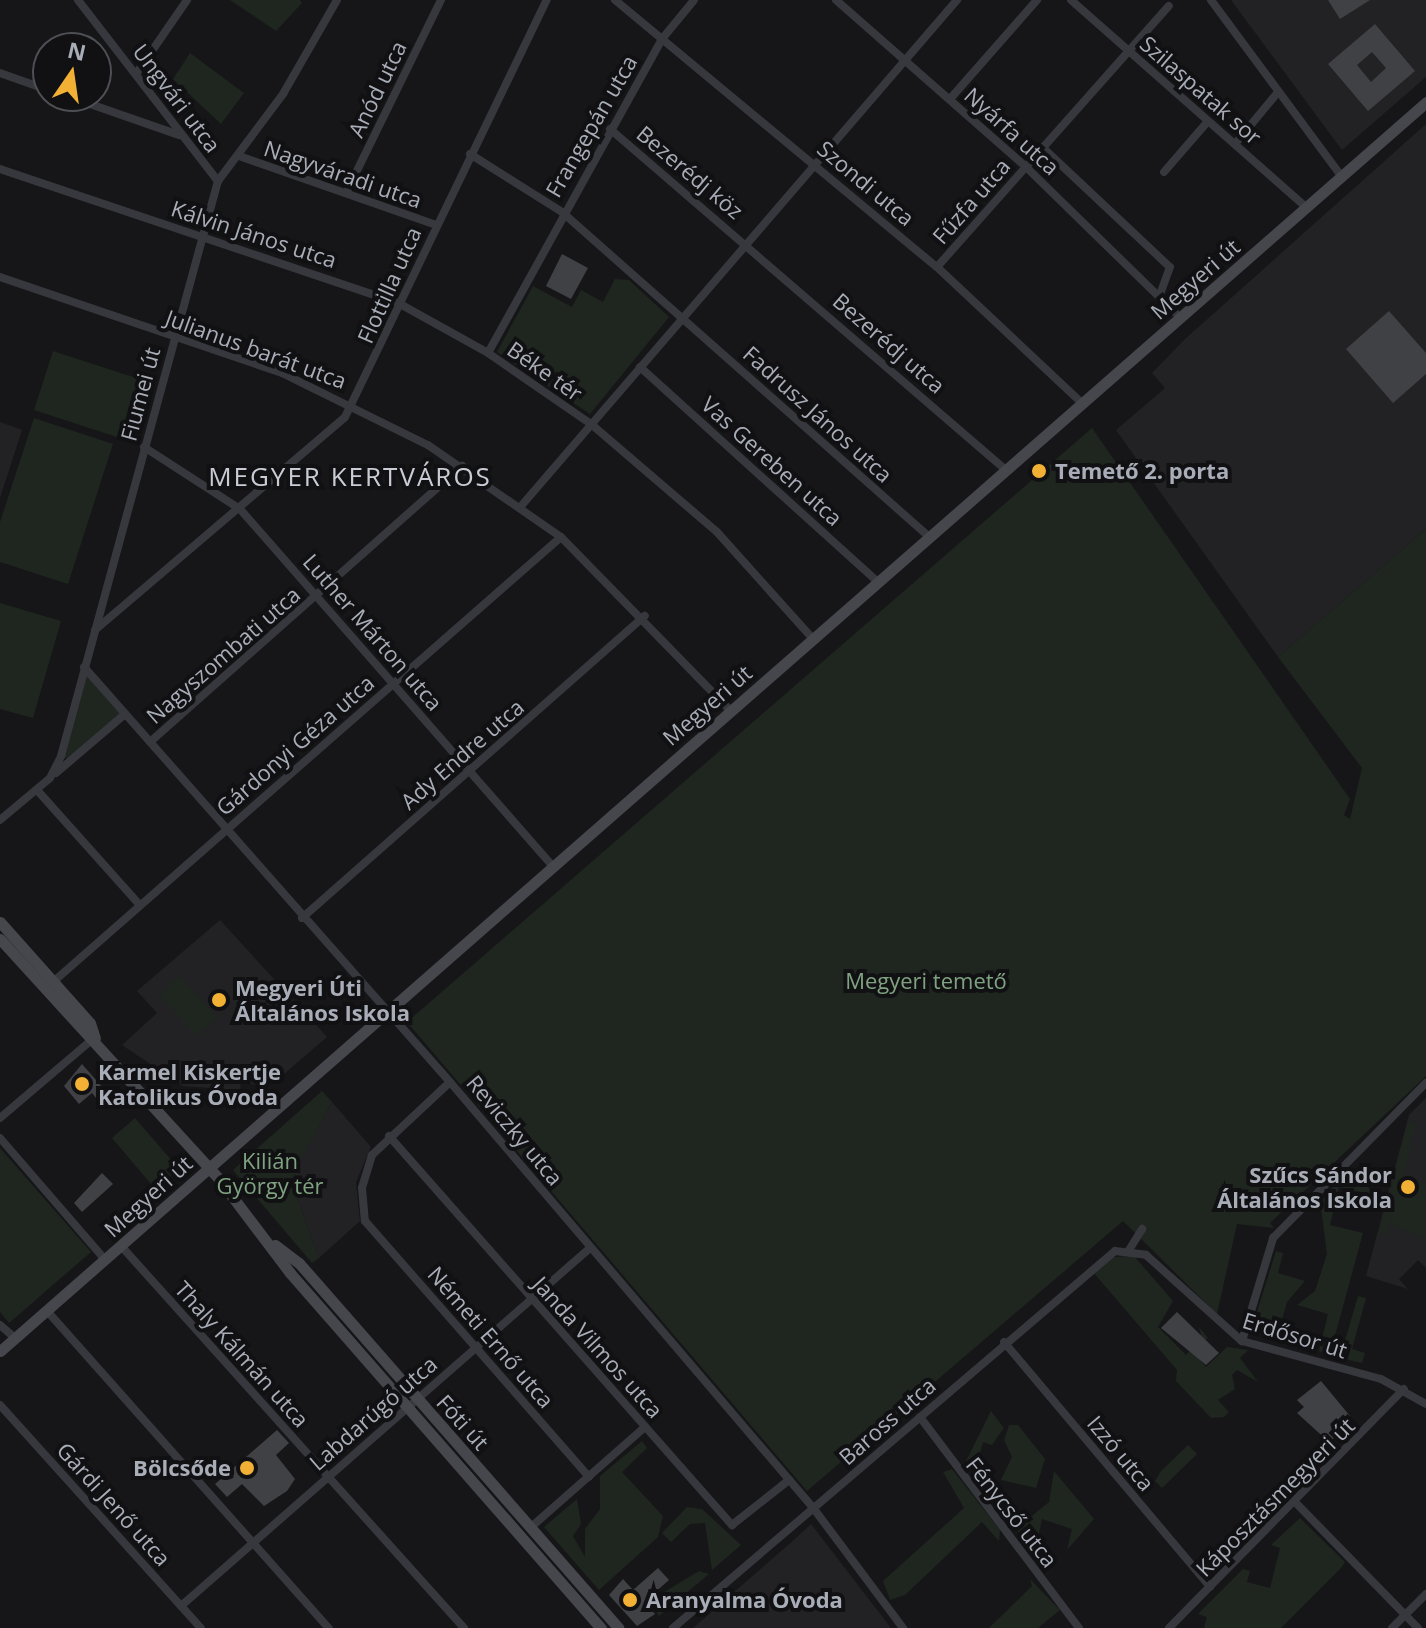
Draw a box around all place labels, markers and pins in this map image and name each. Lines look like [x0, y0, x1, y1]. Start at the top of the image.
place label: Temető 2. porta [1055, 458, 1229, 484]
marker: Temető 2. porta [1030, 462, 1048, 480]
place label: Megyeri Úti Általános Iskola [235, 974, 410, 1026]
marker: Megyeri Úti Általános Iskola [210, 991, 228, 1009]
place label: Karmel Kiskertje Katolikus Óvoda [98, 1058, 281, 1110]
marker: Karmel Kiskertje Katolikus Óvoda [73, 1075, 91, 1093]
place label: Szűcs Sándor Általános Iskola [1217, 1161, 1392, 1212]
marker: Szűcs Sándor Általános Iskola [1399, 1178, 1417, 1196]
place label: Bölcsőde [133, 1455, 231, 1481]
marker: Bölcsőde [238, 1459, 256, 1477]
place label: Aranyalma Óvoda [646, 1587, 843, 1613]
marker: Aranyalma Óvoda [621, 1591, 639, 1609]

